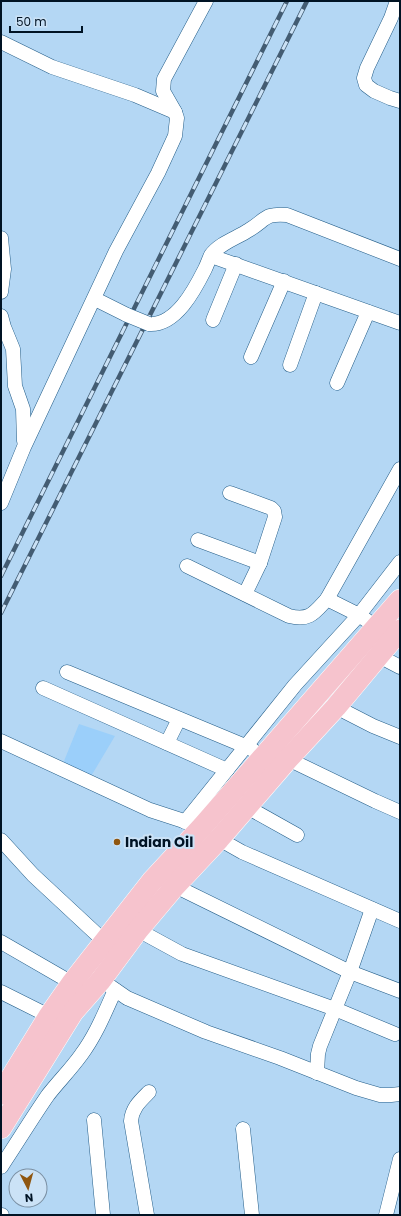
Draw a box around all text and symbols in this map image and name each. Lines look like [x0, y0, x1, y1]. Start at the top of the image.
scale bar [10, 8, 82, 34]
text: 50 m [16, 13, 47, 30]
place label: Indian Oil [125, 832, 193, 852]
marker: Indian Oil [112, 837, 122, 847]
north arrow [8, 1168, 48, 1208]
text: N [24, 1190, 34, 1206]

